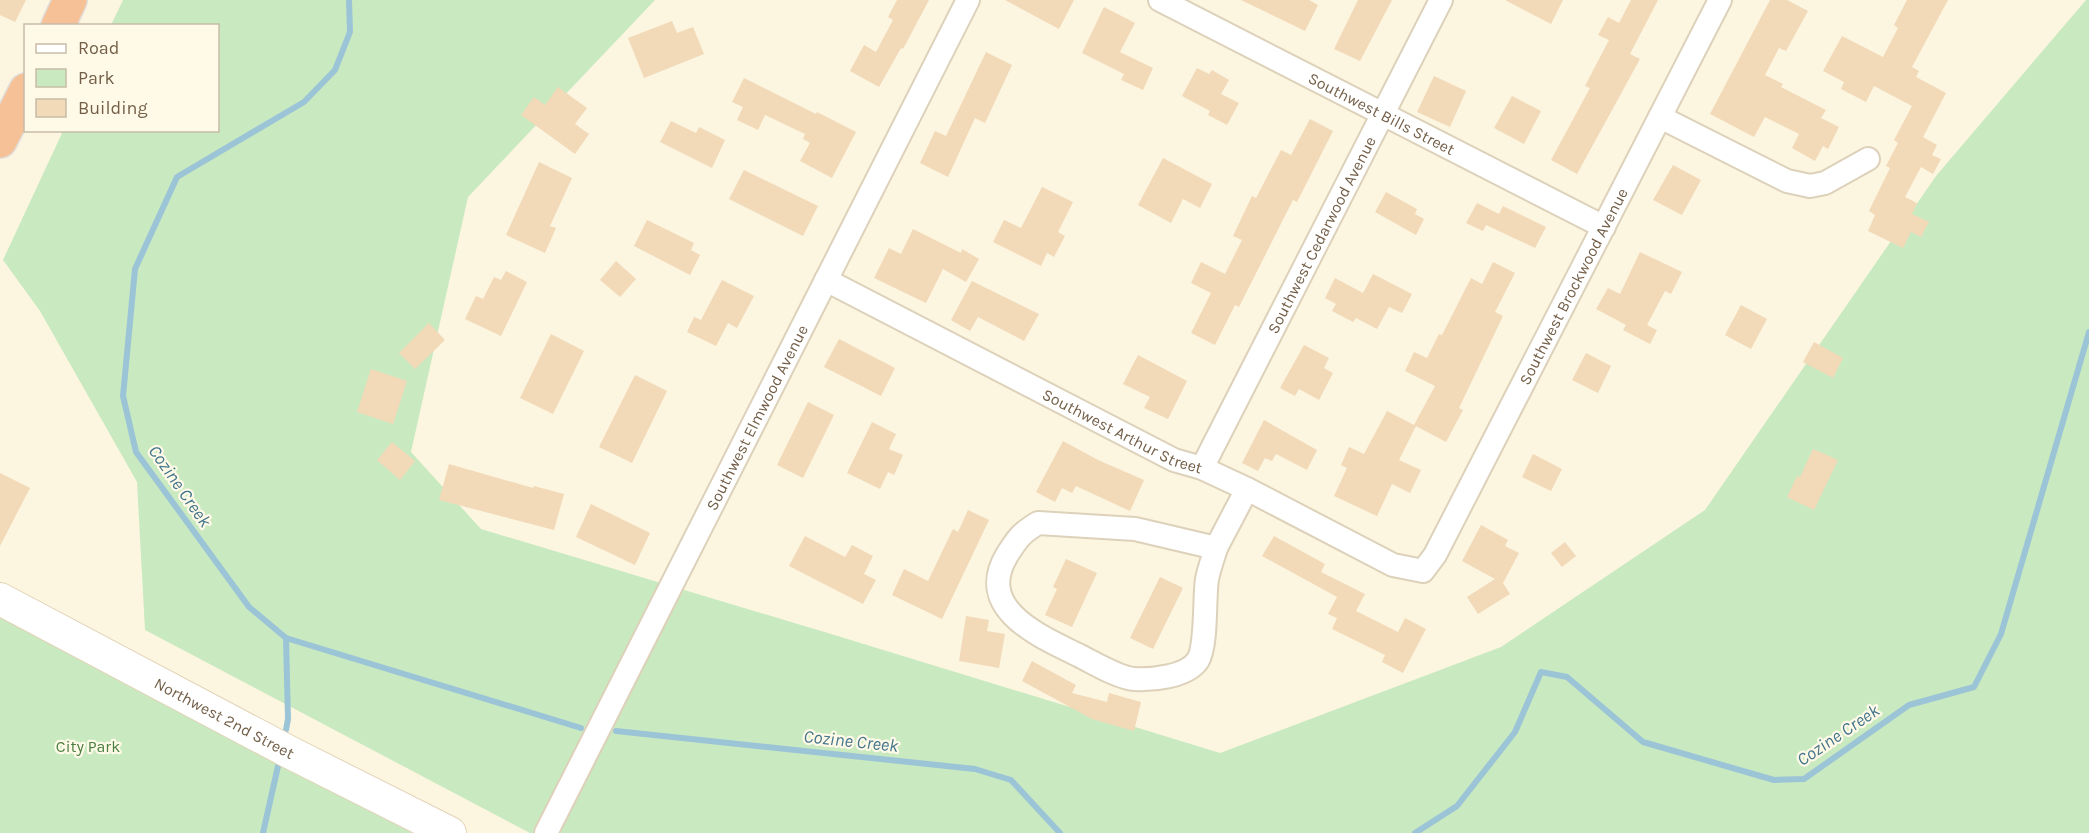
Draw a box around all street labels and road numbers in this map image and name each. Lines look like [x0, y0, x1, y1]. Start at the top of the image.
street label: Southwest Bills Street [1305, 69, 1458, 159]
street label: Southwest Cedarwood Avenue [1263, 133, 1380, 337]
street label: Southwest Brockwood Avenue [1515, 185, 1632, 388]
street label: Southwest Elmwood Avenue [702, 322, 812, 513]
street label: Southwest Arthur Street [1039, 385, 1204, 478]
street label: Northwest 2nd Street [151, 674, 297, 763]

